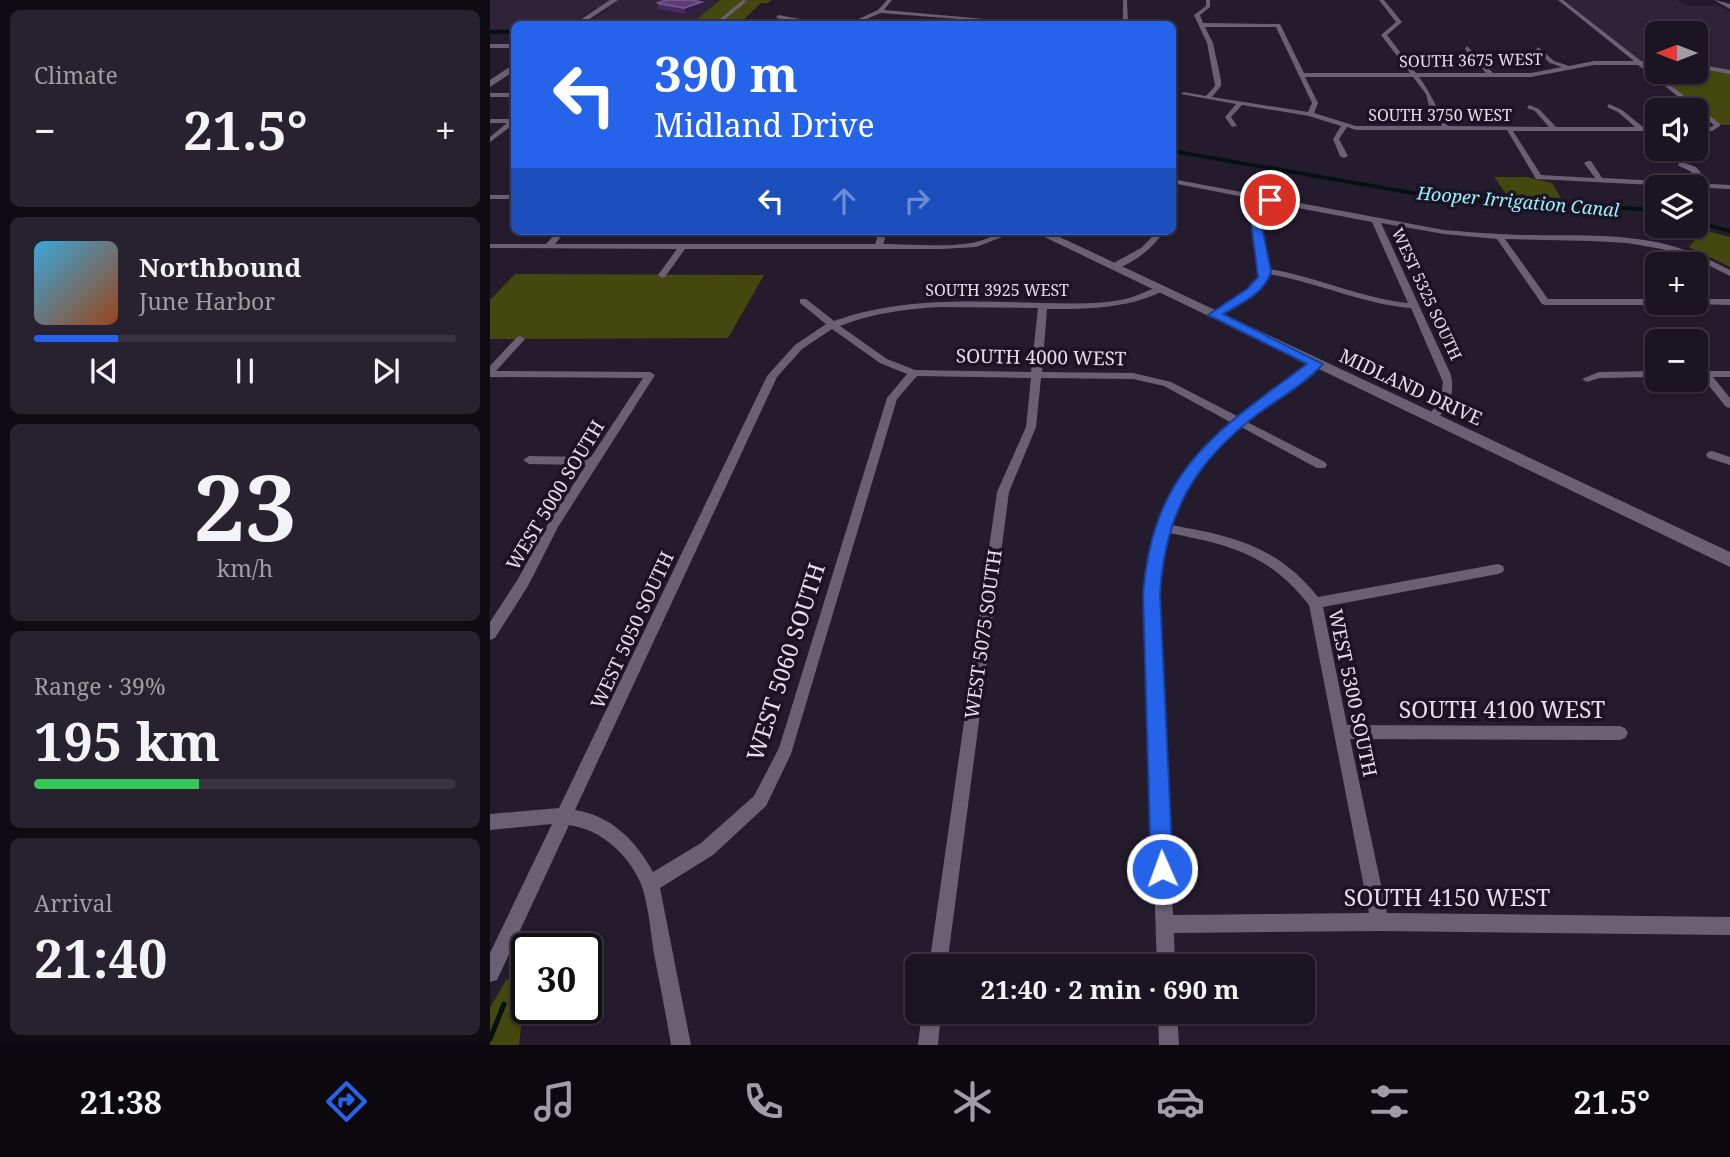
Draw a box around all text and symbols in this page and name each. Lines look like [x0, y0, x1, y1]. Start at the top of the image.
north arrow [1645, 21, 1708, 84]
map controls [1645, 21, 1708, 392]
text: 390 m [654, 40, 798, 106]
street label: SOUTH 3675 WEST [1399, 48, 1543, 72]
icon: left [539, 49, 630, 140]
text: Climate [34, 59, 118, 91]
text: 21.5° [183, 94, 308, 165]
button: sound [1645, 98, 1708, 161]
text: Midland Drive [654, 103, 875, 146]
text: − [34, 104, 56, 156]
text: + [435, 104, 456, 156]
street label: SOUTH 3750 WEST [1368, 104, 1512, 126]
pin [1240, 170, 1300, 230]
button: layers [1645, 175, 1708, 238]
water label: Hooper Irrigation Canal [1415, 180, 1621, 222]
icon: arrive [1251, 181, 1289, 219]
icon: left [752, 182, 790, 220]
icon: ahead [825, 182, 863, 220]
icon: right [898, 182, 936, 220]
street label: WEST 5325 SOUTH [1387, 224, 1467, 364]
text: Northbound [139, 249, 301, 285]
button: + [1645, 252, 1708, 315]
street label: SOUTH 3925 WEST [925, 279, 1069, 301]
text: June Harbor [139, 285, 275, 317]
button: − [1645, 329, 1708, 392]
street label: MIDLAND DRIVE [1335, 342, 1487, 432]
street label: SOUTH 4000 WEST [956, 343, 1127, 371]
icon: previous [85, 352, 123, 390]
icon: pause [226, 352, 264, 390]
icon: next [367, 352, 405, 390]
street label: WEST 5000 SOUTH [500, 415, 610, 575]
text: 23 [194, 444, 296, 568]
street label: WEST 5050 SOUTH [584, 547, 680, 713]
street label: WEST 5075 SOUTH [958, 548, 1008, 720]
text: km/h [217, 552, 273, 584]
street label: WEST 5060 SOUTH [738, 559, 832, 765]
street label: WEST 5300 SOUTH [1323, 607, 1383, 779]
text: Range · 39% [34, 670, 166, 702]
street label: SOUTH 4100 WEST [1399, 693, 1605, 725]
text: 195 km [34, 705, 220, 776]
position arrow [1125, 832, 1199, 906]
street label: SOUTH 4150 WEST [1344, 881, 1550, 913]
text: Arrival [34, 887, 113, 919]
text: 21:40 [34, 922, 167, 993]
speed limit sign: 30 [511, 933, 602, 1024]
text: 21:40 · 2 min · 690 m [980, 971, 1240, 1007]
icon: directions [322, 1077, 371, 1126]
icon: music [530, 1077, 579, 1126]
icon: phone [739, 1077, 788, 1126]
icon: climate [948, 1077, 997, 1126]
icon: car [1156, 1077, 1205, 1126]
icon: filters [1365, 1077, 1414, 1126]
text: 21:38 [80, 1080, 162, 1123]
text: 21.5° [1574, 1080, 1650, 1123]

